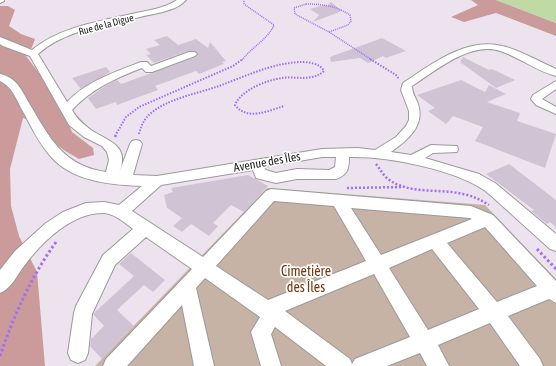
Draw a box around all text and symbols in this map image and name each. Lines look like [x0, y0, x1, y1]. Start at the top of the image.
street label: Rue de la Digue [77, 12, 135, 37]
street label: Avenue des Îles [232, 149, 302, 175]
park label: Cimetière des Îles [281, 263, 331, 295]

